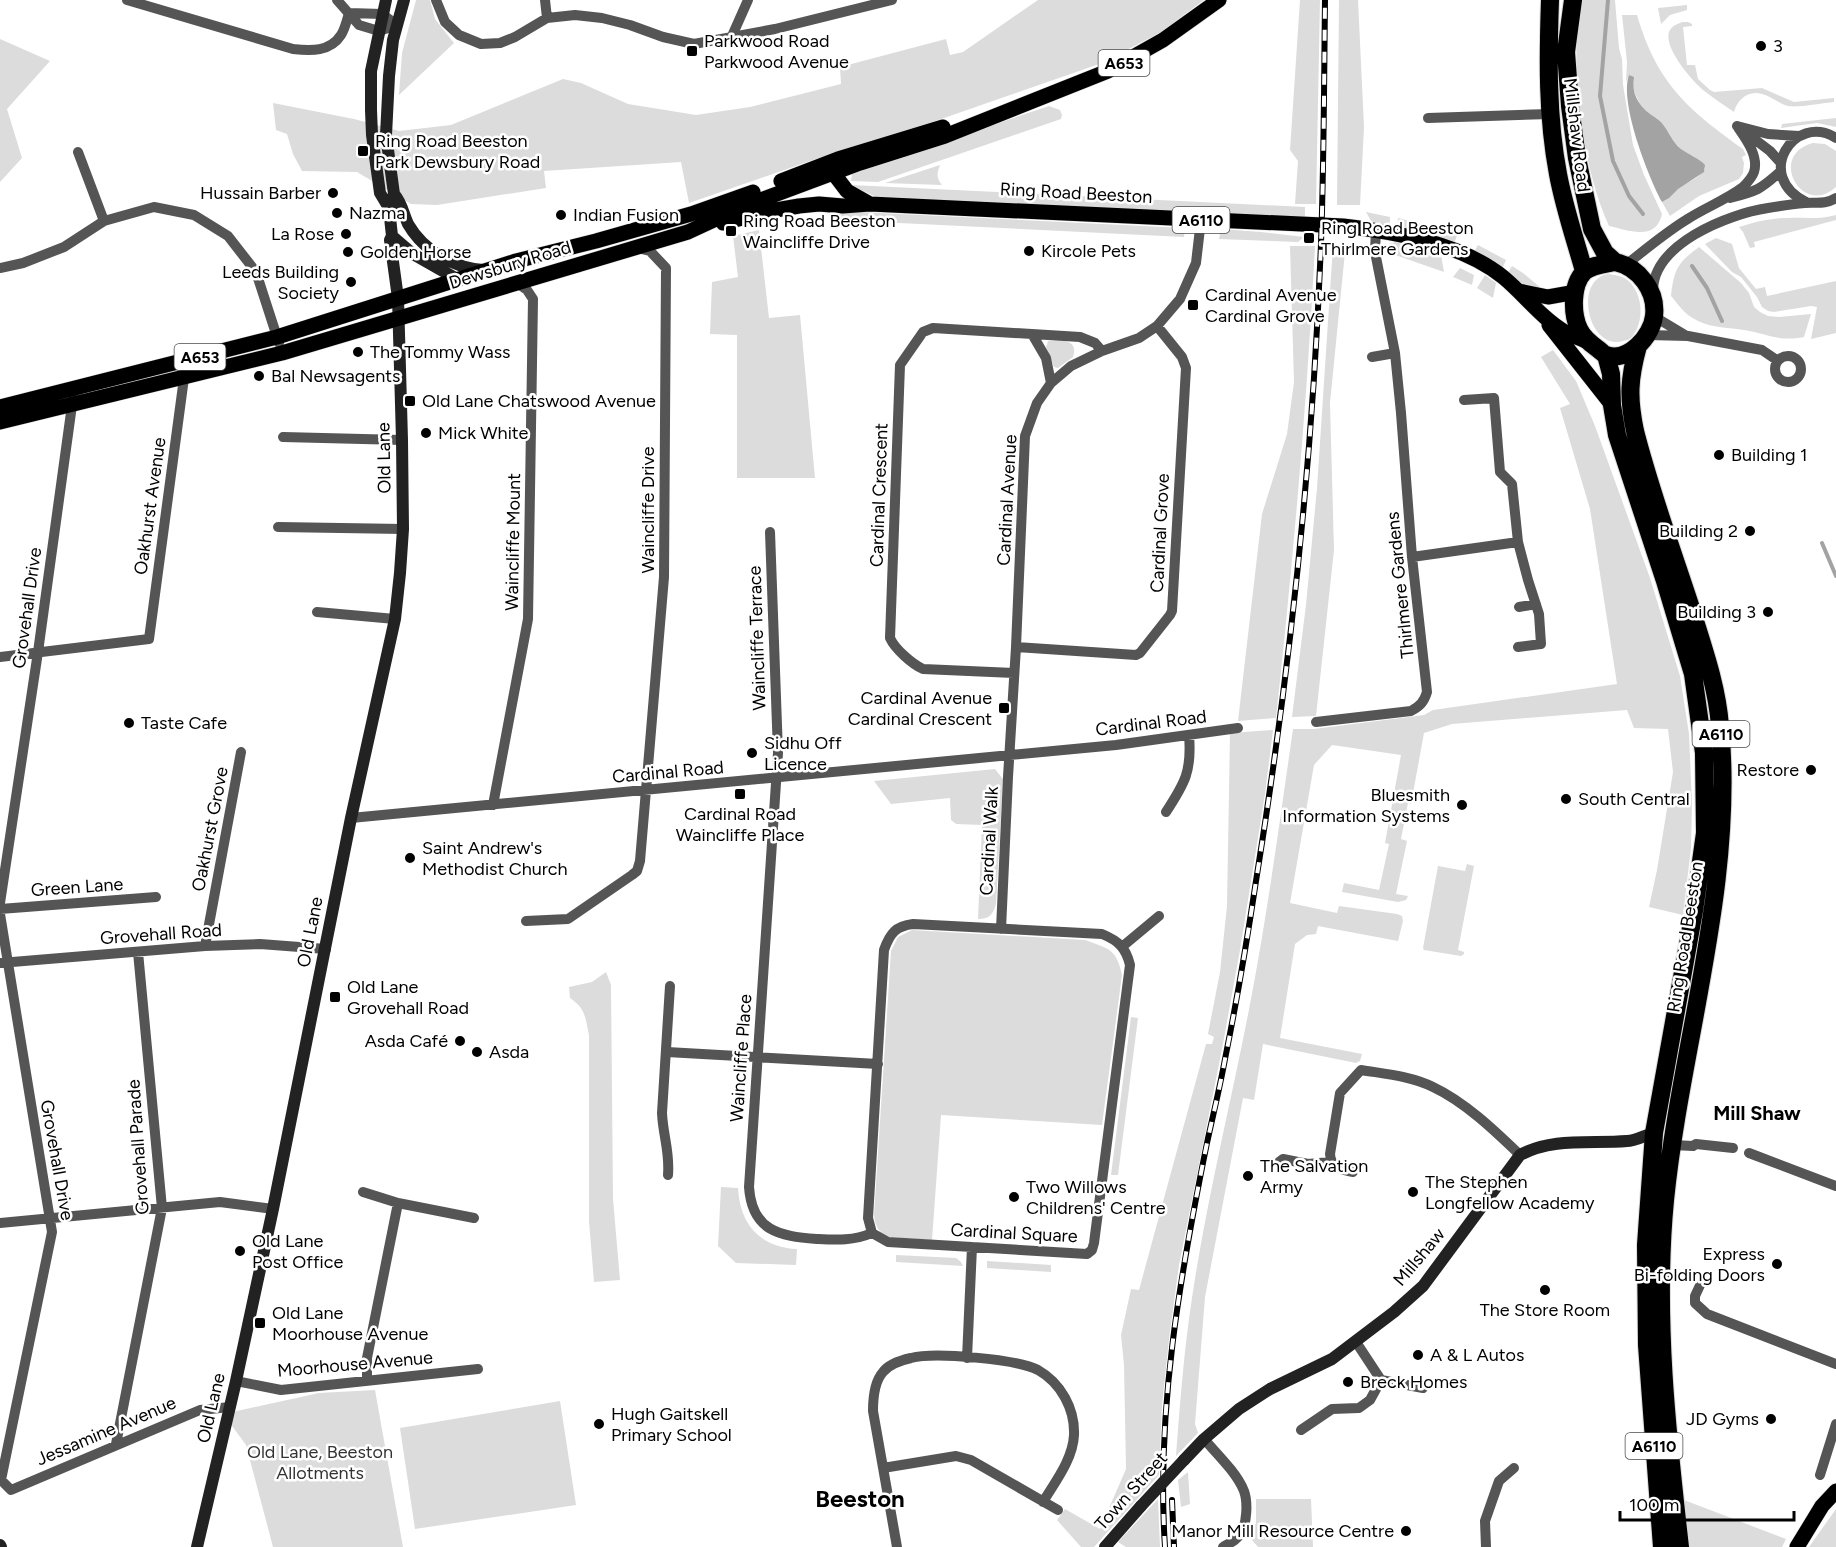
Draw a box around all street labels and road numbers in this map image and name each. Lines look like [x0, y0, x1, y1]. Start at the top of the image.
road number: A653 [1098, 50, 1150, 76]
street label: Millshaw Road [1559, 77, 1595, 193]
street label: Ring Road Beeston [999, 178, 1153, 208]
road number: A6110 [1172, 207, 1230, 233]
street label: Dewsbury Road [446, 236, 574, 294]
road number: A653 [174, 344, 226, 370]
street label: Old Lane [372, 422, 396, 494]
street label: Cardinal Crescent [865, 422, 893, 567]
street label: Cardinal Avenue [993, 434, 1021, 566]
street label: Oakhurst Avenue [129, 436, 171, 576]
street label: Waincliffe Drive [637, 446, 659, 573]
street label: Waincliffe Mount [501, 473, 525, 611]
street label: Cardinal Grove [1146, 473, 1174, 593]
street label: Thirlmere Gardens [1381, 511, 1419, 659]
street label: Grovehall Drive [8, 546, 46, 670]
street label: Waincliffe Terrace [743, 565, 771, 711]
street label: Cardinal Road [1094, 705, 1208, 741]
road number: A6110 [1692, 721, 1750, 747]
street label: Cardinal Road [611, 756, 725, 788]
street label: Oakhurst Grove [187, 765, 233, 893]
street label: Cardinal Walk [975, 786, 1003, 896]
street label: Ring Road Beeston [1662, 860, 1708, 1014]
street label: Green Lane [30, 873, 124, 901]
street label: Old Lane [292, 895, 328, 969]
street label: Grovehall Road [99, 919, 223, 949]
street label: Waincliffe Place [726, 993, 756, 1123]
street label: Grovehall Parade [122, 1078, 154, 1215]
street label: Grovehall Drive [36, 1098, 78, 1222]
street label: Cardinal Square [950, 1219, 1078, 1247]
street label: Millshaw [1388, 1224, 1450, 1290]
street label: Moorhouse Avenue [276, 1346, 434, 1382]
street label: Old Lane [192, 1371, 230, 1445]
street label: Jessamine Avenue [33, 1392, 179, 1470]
road number: A6110 [1626, 1433, 1682, 1459]
street label: Town Street [1090, 1447, 1172, 1535]

